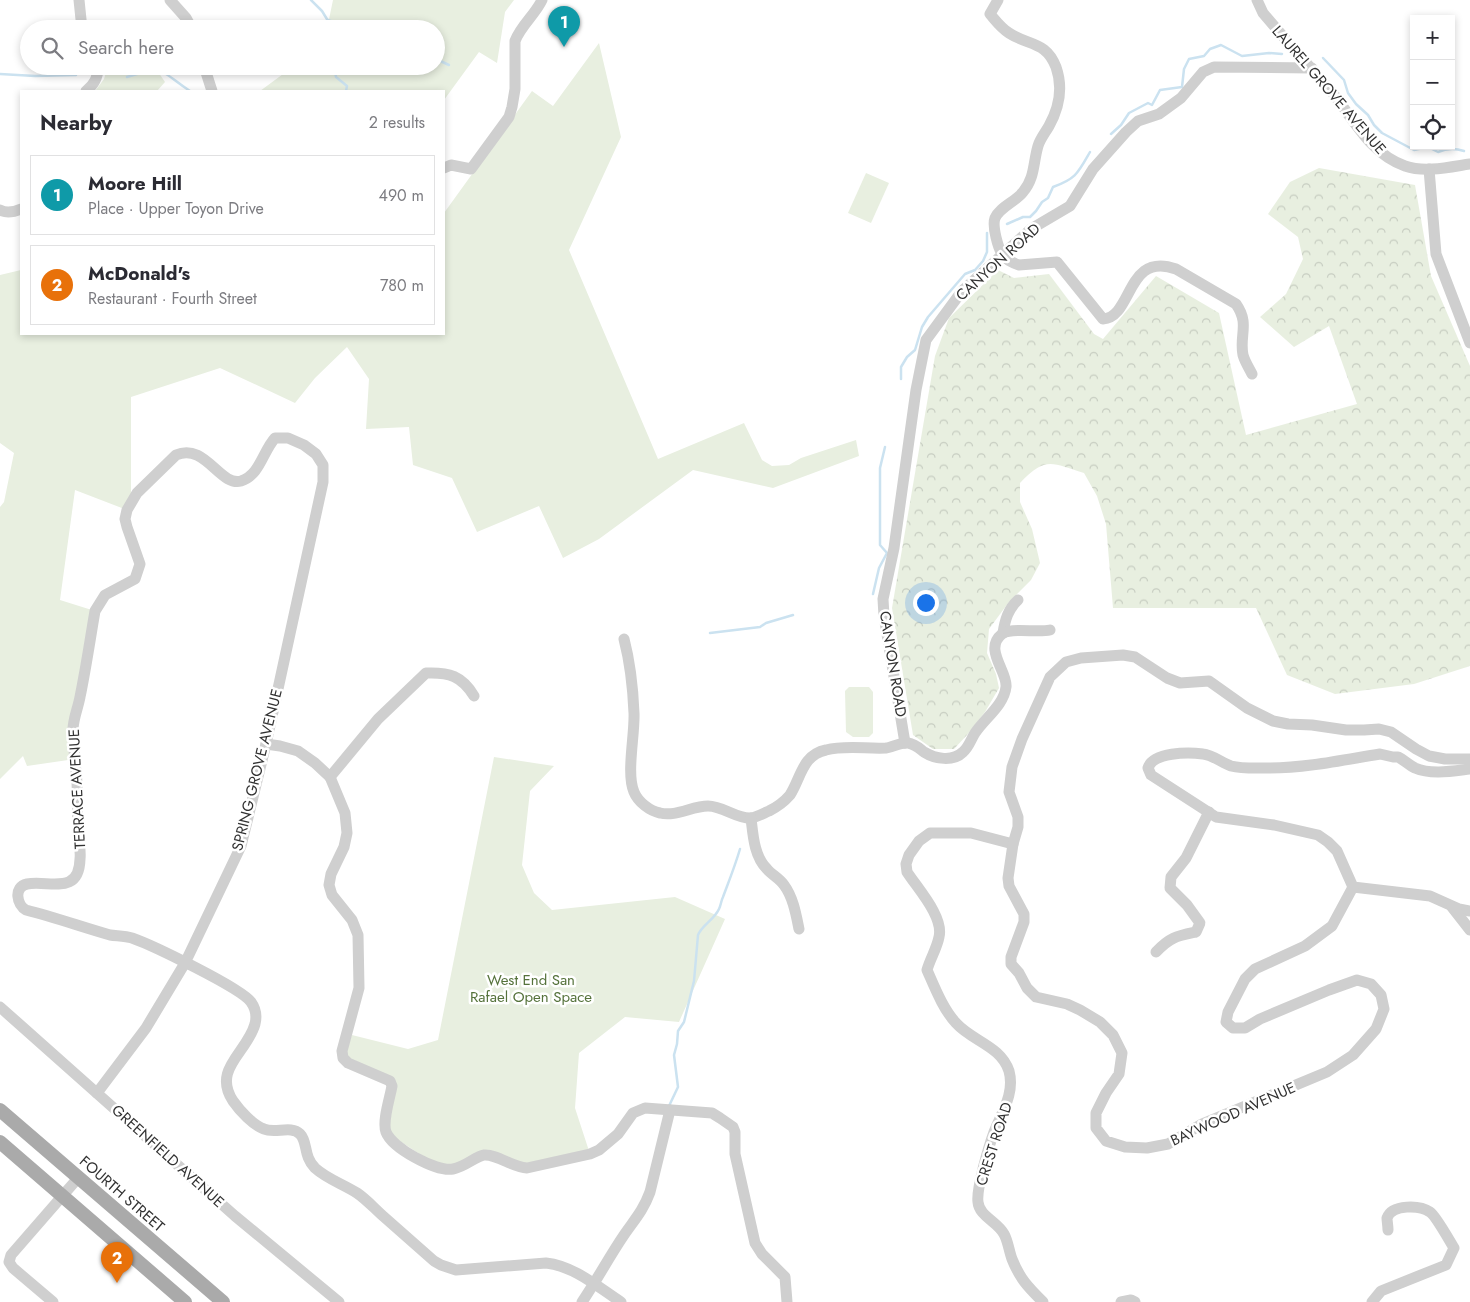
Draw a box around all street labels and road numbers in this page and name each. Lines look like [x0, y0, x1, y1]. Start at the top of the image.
street label: LAUREL GROVE AVENUE [1267, 21, 1391, 159]
street label: CANYON ROAD [951, 218, 1045, 306]
street label: CANYON ROAD [874, 609, 912, 719]
street label: SPRING GROVE AVENUE [226, 687, 288, 853]
street label: TERRACE AVENUE [63, 728, 91, 850]
street label: BAYWOOD AVENUE [1167, 1077, 1299, 1151]
street label: GREENFIELD AVENUE [107, 1099, 229, 1213]
street label: CREST ROAD [970, 1099, 1018, 1189]
street label: FOURTH STREET [75, 1151, 169, 1237]

